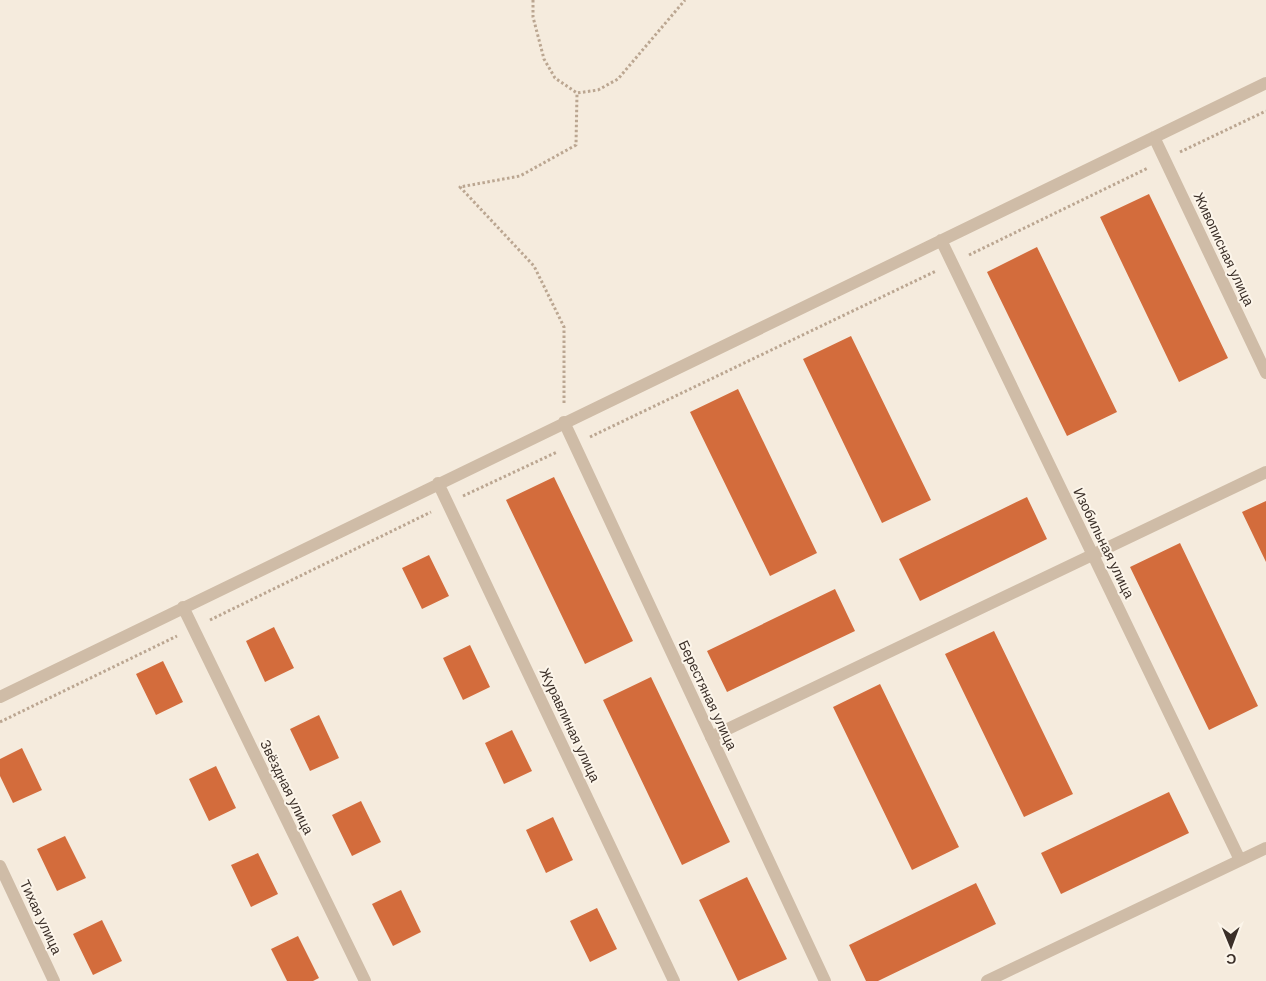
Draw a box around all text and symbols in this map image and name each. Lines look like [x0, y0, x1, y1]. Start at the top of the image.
street label: Живописная улица [1190, 189, 1258, 309]
street label: Изобильная улица [1069, 485, 1139, 601]
street label: Берестяная улица [675, 637, 741, 753]
street label: Журавлиная улица [536, 665, 604, 785]
street label: Звёздная улица [256, 737, 318, 838]
street label: Тихая улица [16, 877, 66, 957]
north arrow [1206, 921, 1256, 971]
text: С [1226, 950, 1236, 968]

